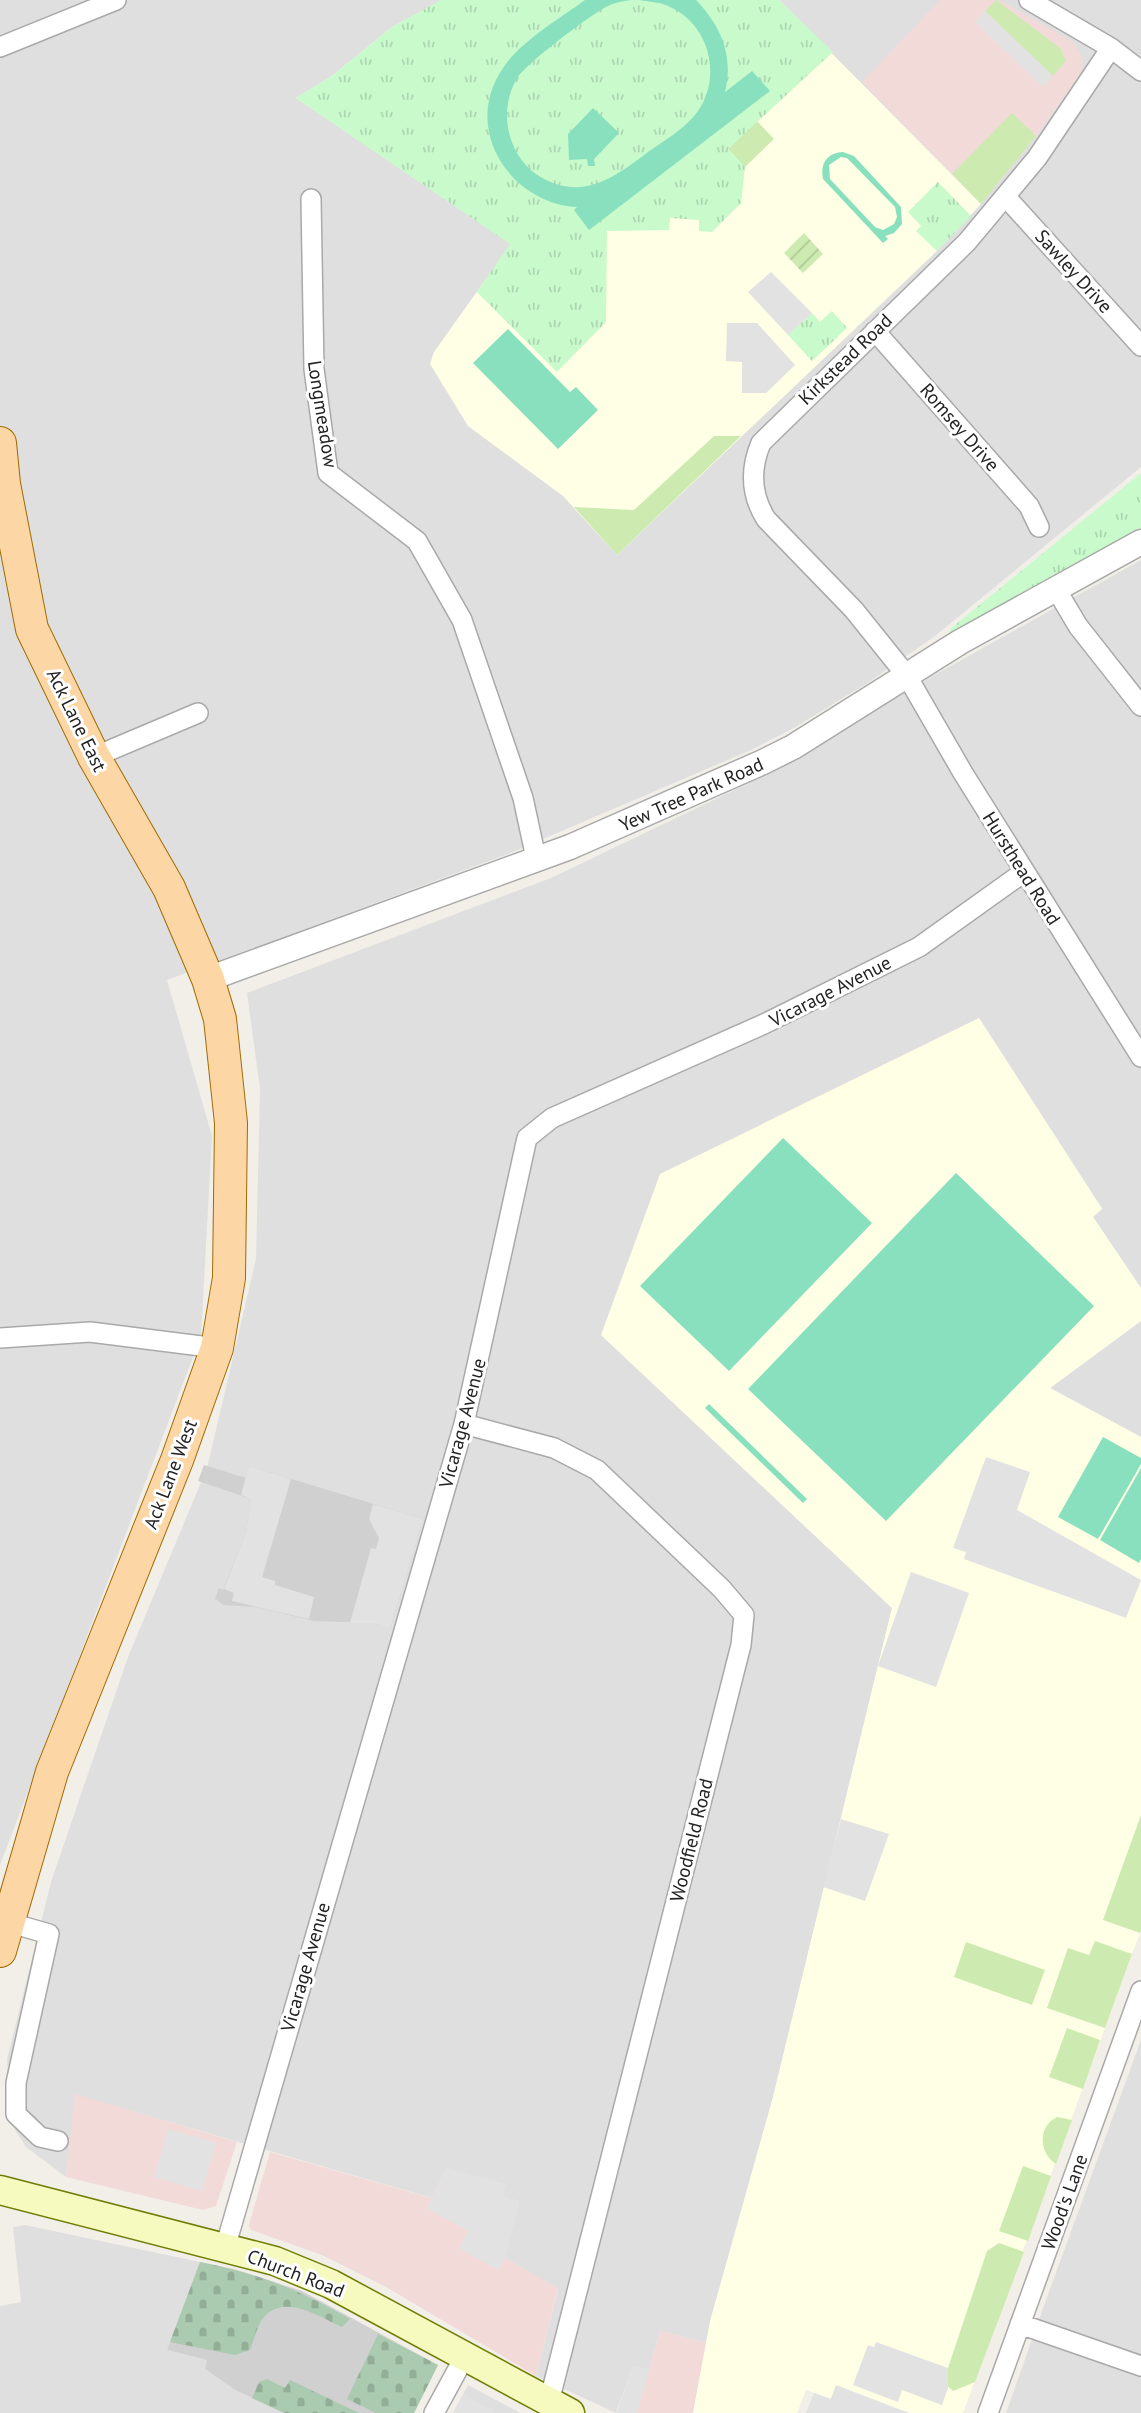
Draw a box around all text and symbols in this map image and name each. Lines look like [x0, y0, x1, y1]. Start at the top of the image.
street label: Sawley Drive [1030, 224, 1118, 318]
street label: Kirkstead Road [793, 308, 897, 410]
street label: Longmeadow [303, 359, 343, 469]
street label: Romsey Drive [915, 378, 1005, 476]
street label: Ack Lane East [42, 665, 112, 776]
street label: Yew Tree Park Road [615, 751, 767, 837]
street label: Hursthead Road [978, 807, 1066, 929]
street label: Vicarage Avenue [764, 950, 895, 1032]
street label: Vicarage Avenue [433, 1355, 491, 1492]
street label: Ack Lane West [138, 1415, 202, 1532]
street label: Woodfield Road [664, 1776, 718, 1904]
street label: Vicarage Avenue [275, 1900, 335, 2035]
street label: Wood's Lane [1036, 2151, 1092, 2253]
street label: Church Road [244, 2243, 348, 2303]

